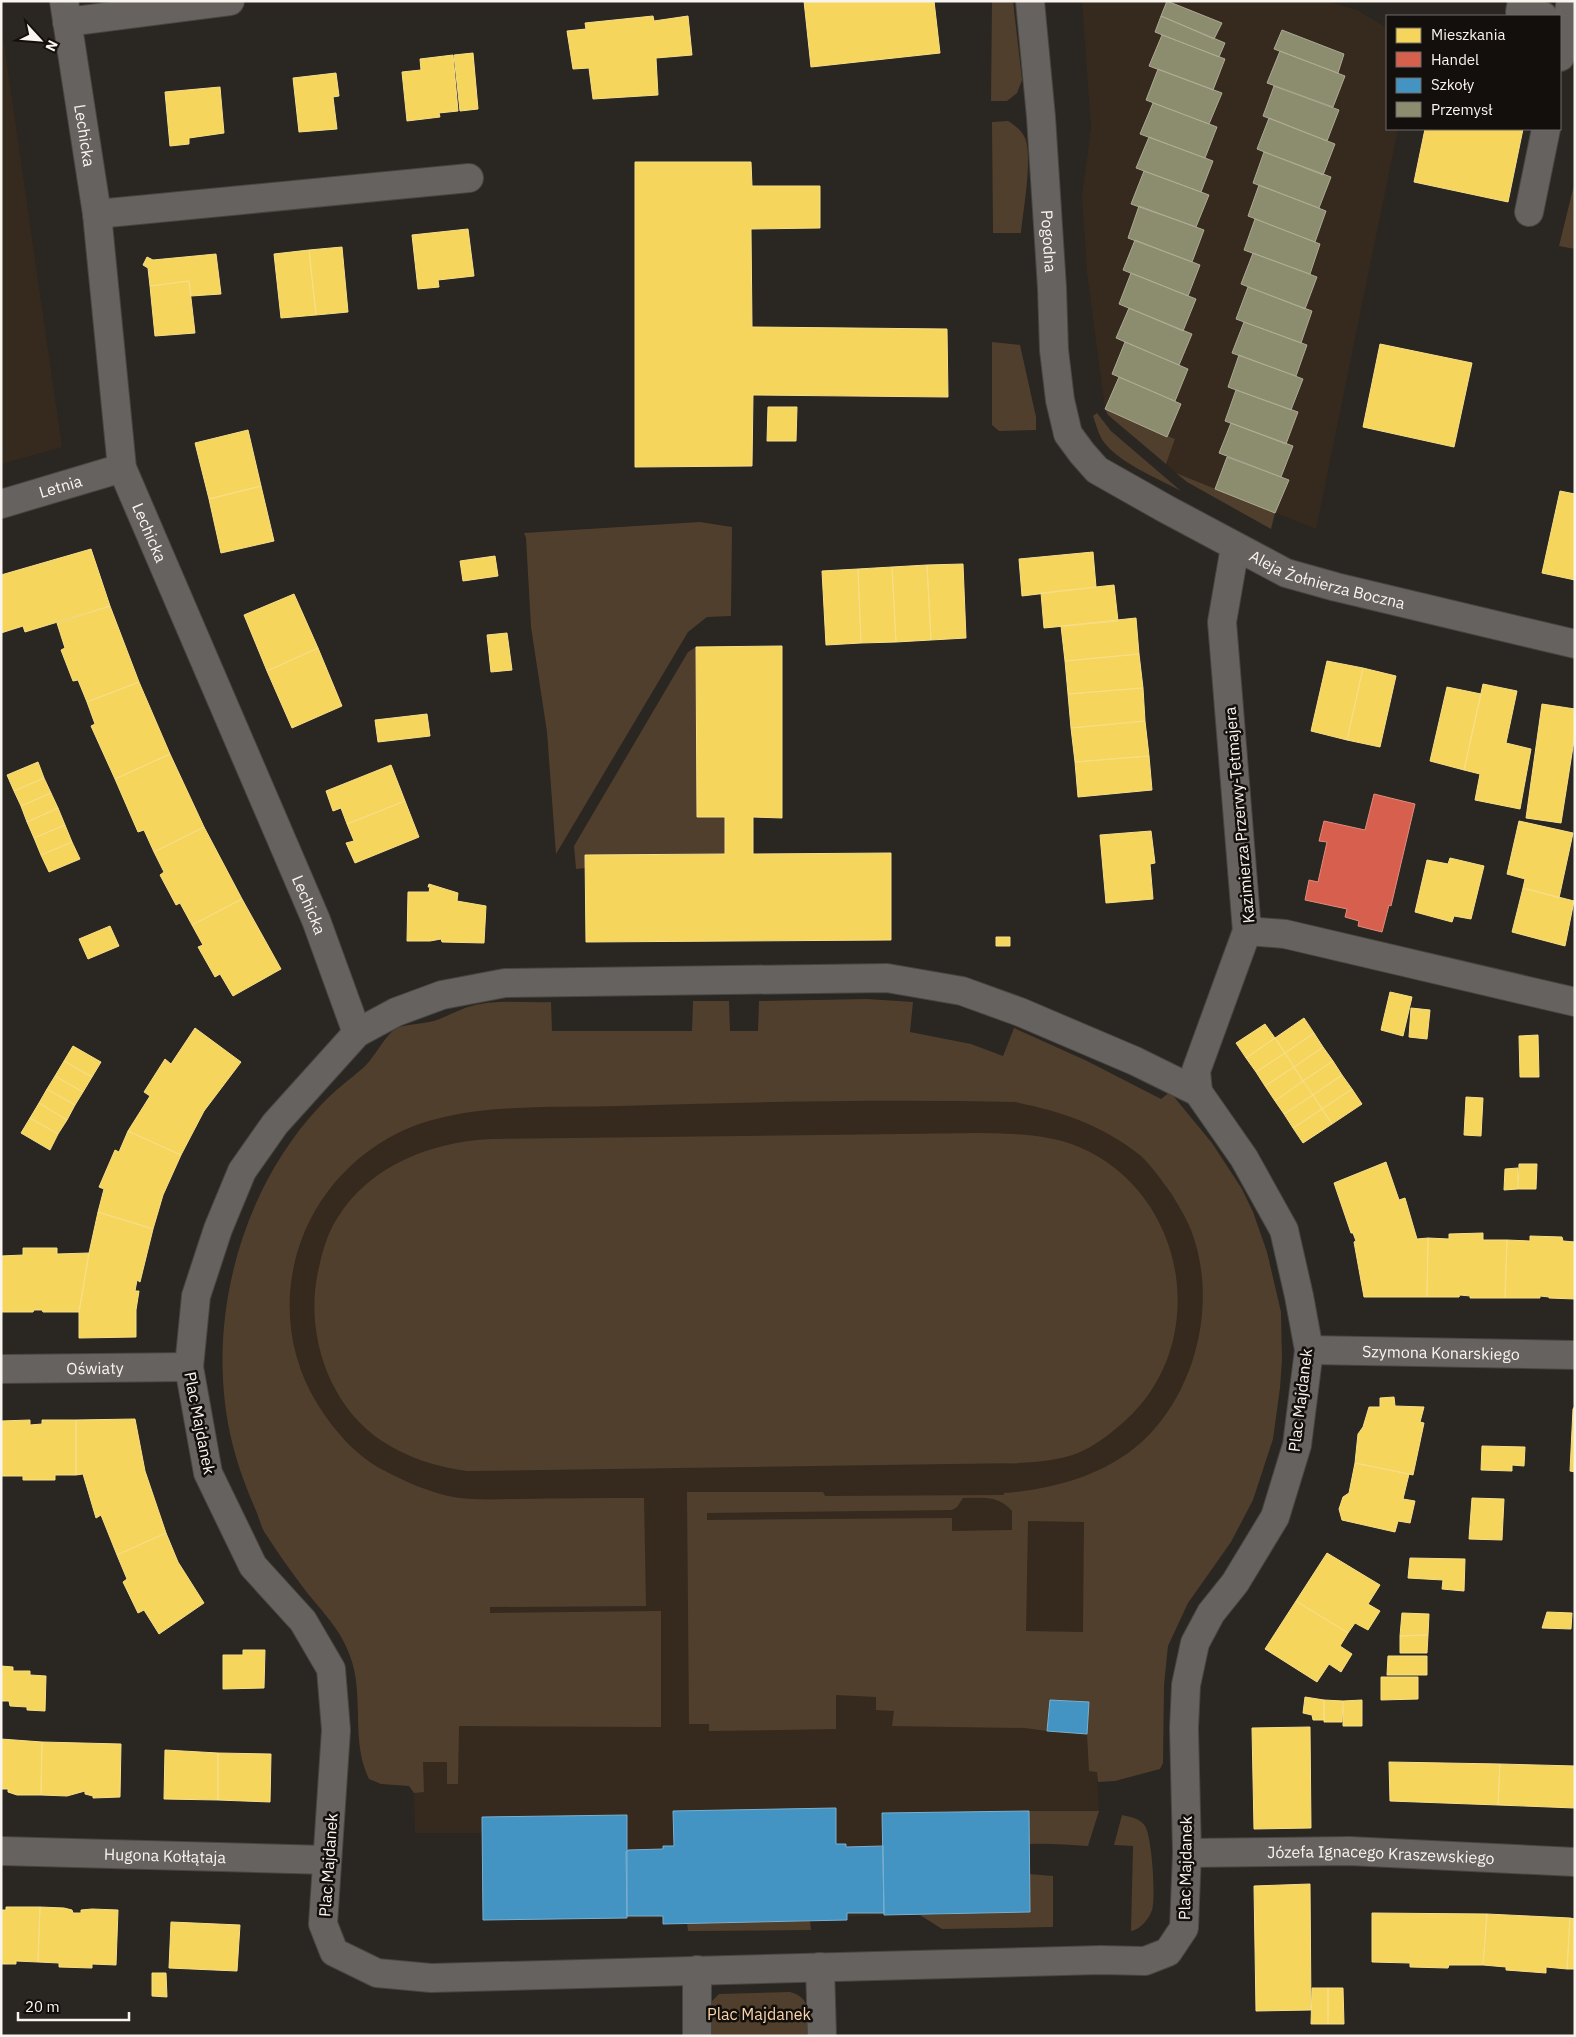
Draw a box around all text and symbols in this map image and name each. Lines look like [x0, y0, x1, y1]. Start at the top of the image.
north arrow [15, 15, 65, 65]
legend [1386, 15, 1561, 130]
text: Mieszkania [1431, 25, 1505, 44]
text: N [41, 37, 62, 54]
text: Handel [1431, 50, 1479, 69]
text: Szkoły [1431, 75, 1475, 94]
text: Przemysł [1431, 100, 1493, 119]
street label: Lechicka [70, 103, 100, 168]
street label: Pogodna [1037, 209, 1061, 274]
street label: Letnia [37, 470, 85, 502]
street label: Lechicka [128, 500, 171, 566]
street label: Aleja Żołnierza Boczna [1246, 545, 1407, 613]
street label: Kazimierza Przerwy-Tetmajera [1220, 705, 1258, 924]
street label: Lechicka [288, 872, 331, 938]
street label: Szymona Konarskiego [1362, 1341, 1520, 1364]
street label: Plac Majdanek [1284, 1347, 1316, 1453]
street label: Oświaty [66, 1358, 124, 1378]
street label: Plac Majdanek [180, 1370, 220, 1477]
street label: Plac Majdanek [314, 1812, 342, 1918]
street label: Plac Majdanek [1174, 1815, 1196, 1920]
street label: Józefa Ignacego Kraszewskiego [1267, 1841, 1495, 1868]
street label: Hugona Kołłątaja [104, 1844, 227, 1867]
scale bar [18, 1990, 129, 2022]
text: 20 m [25, 1997, 60, 2016]
park label: Plac Majdanek [707, 2004, 812, 2024]

